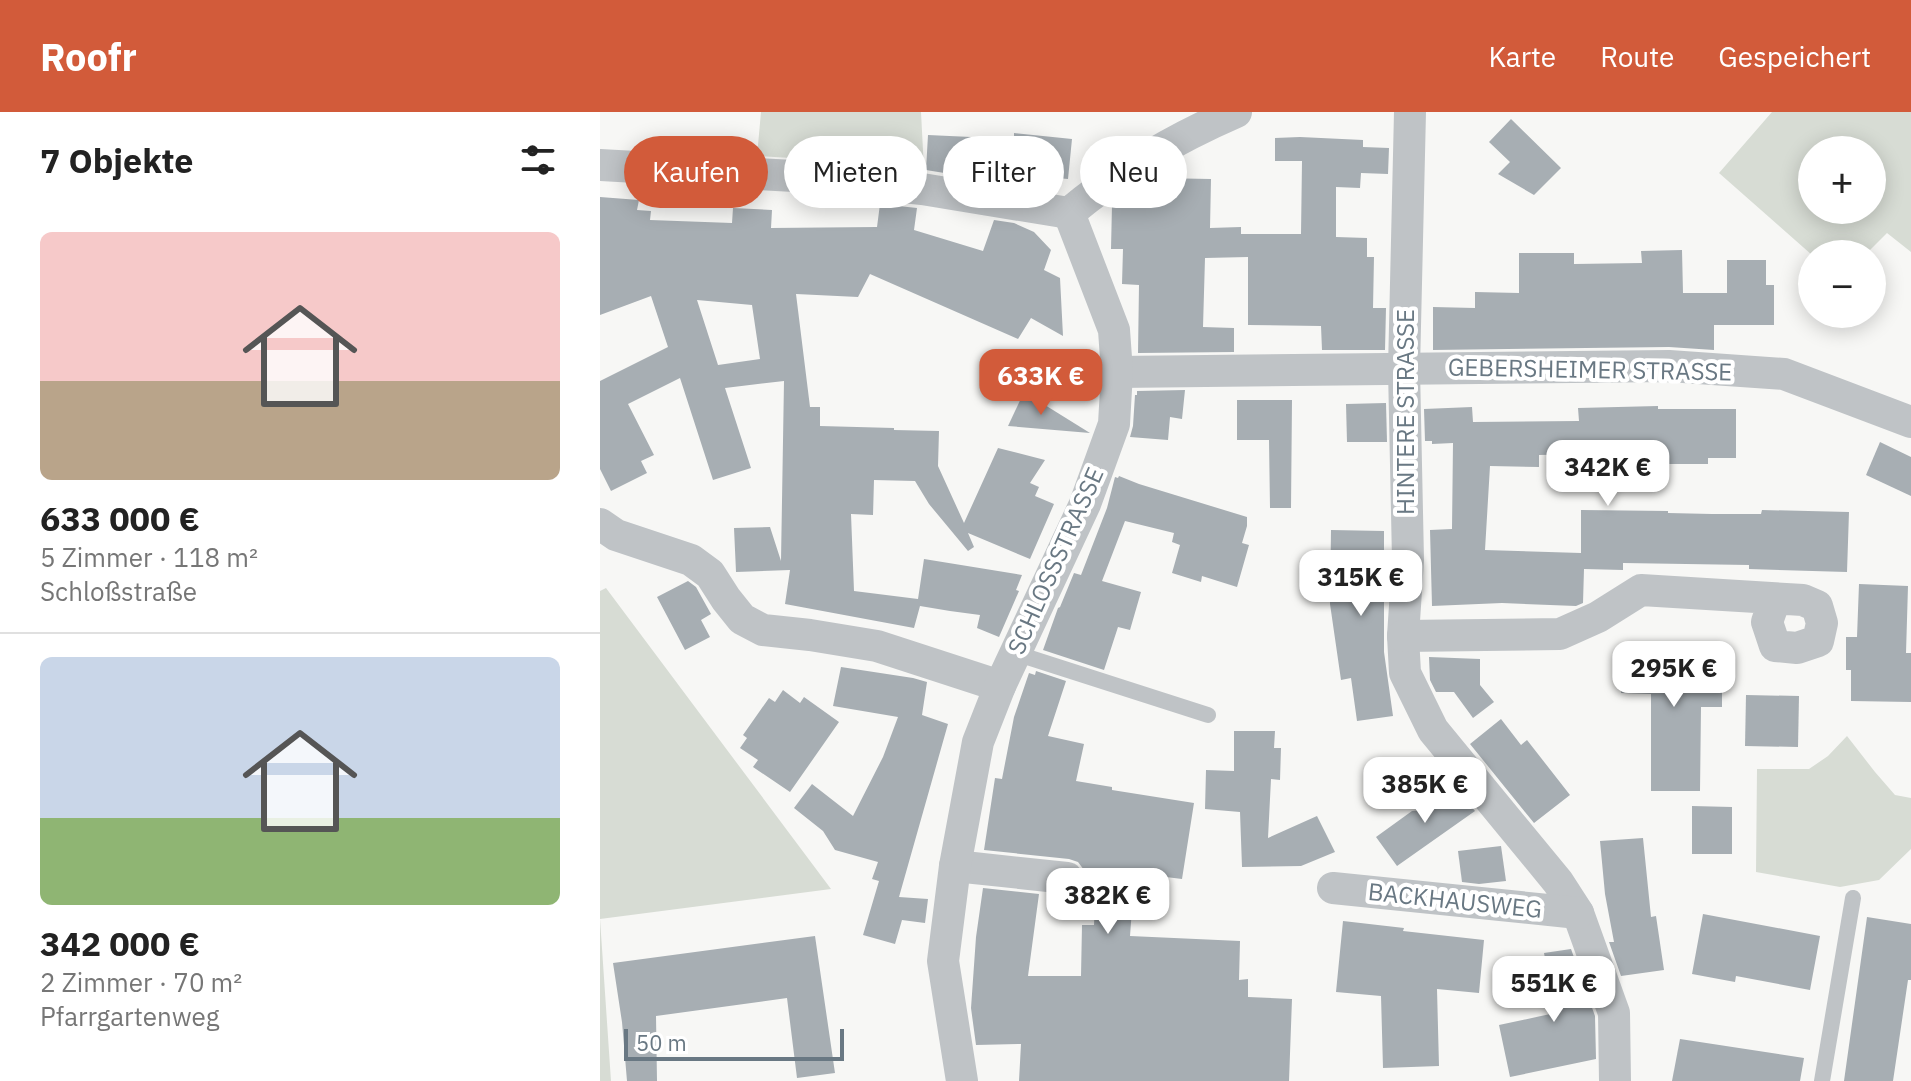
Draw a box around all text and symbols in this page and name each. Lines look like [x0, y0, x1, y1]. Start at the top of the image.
text: Roofr [40, 32, 137, 81]
text: Karte [1488, 38, 1556, 75]
text: Route [1600, 38, 1674, 75]
text: Gespeichert [1718, 38, 1871, 75]
chip: Kaufen [624, 136, 768, 208]
chip: Mieten [784, 136, 927, 208]
chip: Filter [943, 136, 1064, 208]
chip: Neu [1080, 136, 1187, 208]
map controls [1798, 136, 1886, 328]
button: + [1798, 136, 1886, 224]
text: 7 Objekte [40, 138, 193, 182]
icon: filters [516, 138, 560, 182]
button: − [1798, 240, 1886, 328]
icon: home [228, 284, 372, 428]
street label: HINTERE STRASSE [1389, 309, 1421, 515]
pin: 633K € [976, 349, 1106, 417]
street label: GEBERSHEIMER STRASSE [1448, 351, 1733, 387]
text: 633K € [997, 358, 1085, 392]
pin: 342K € [1543, 440, 1673, 508]
text: 342K € [1564, 449, 1652, 483]
street label: SCHLOSSSTRASSE [1000, 462, 1111, 659]
text: 633 000 € [40, 496, 200, 540]
text: 5 Zimmer · 118 m² [40, 540, 258, 574]
pin: 315K € [1296, 550, 1426, 618]
text: 315K € [1317, 559, 1405, 593]
text: Schloßstraße [40, 574, 197, 608]
pin: 295K € [1609, 641, 1739, 709]
text: 295K € [1630, 650, 1718, 684]
icon: home [228, 709, 372, 853]
pin: 385K € [1360, 757, 1490, 825]
text: 385K € [1381, 766, 1469, 800]
pin: 382K € [1043, 868, 1173, 936]
street label: BACKHAUSWEG [1366, 875, 1544, 925]
text: 382K € [1064, 877, 1152, 911]
text: 342 000 € [40, 921, 200, 965]
pin: 551K € [1489, 956, 1619, 1024]
text: 2 Zimmer · 70 m² [40, 965, 242, 999]
text: 551K € [1510, 965, 1598, 999]
text: Pfarrgartenweg [40, 999, 220, 1033]
scale bar [624, 1025, 844, 1061]
text: 50 m [636, 1028, 687, 1057]

